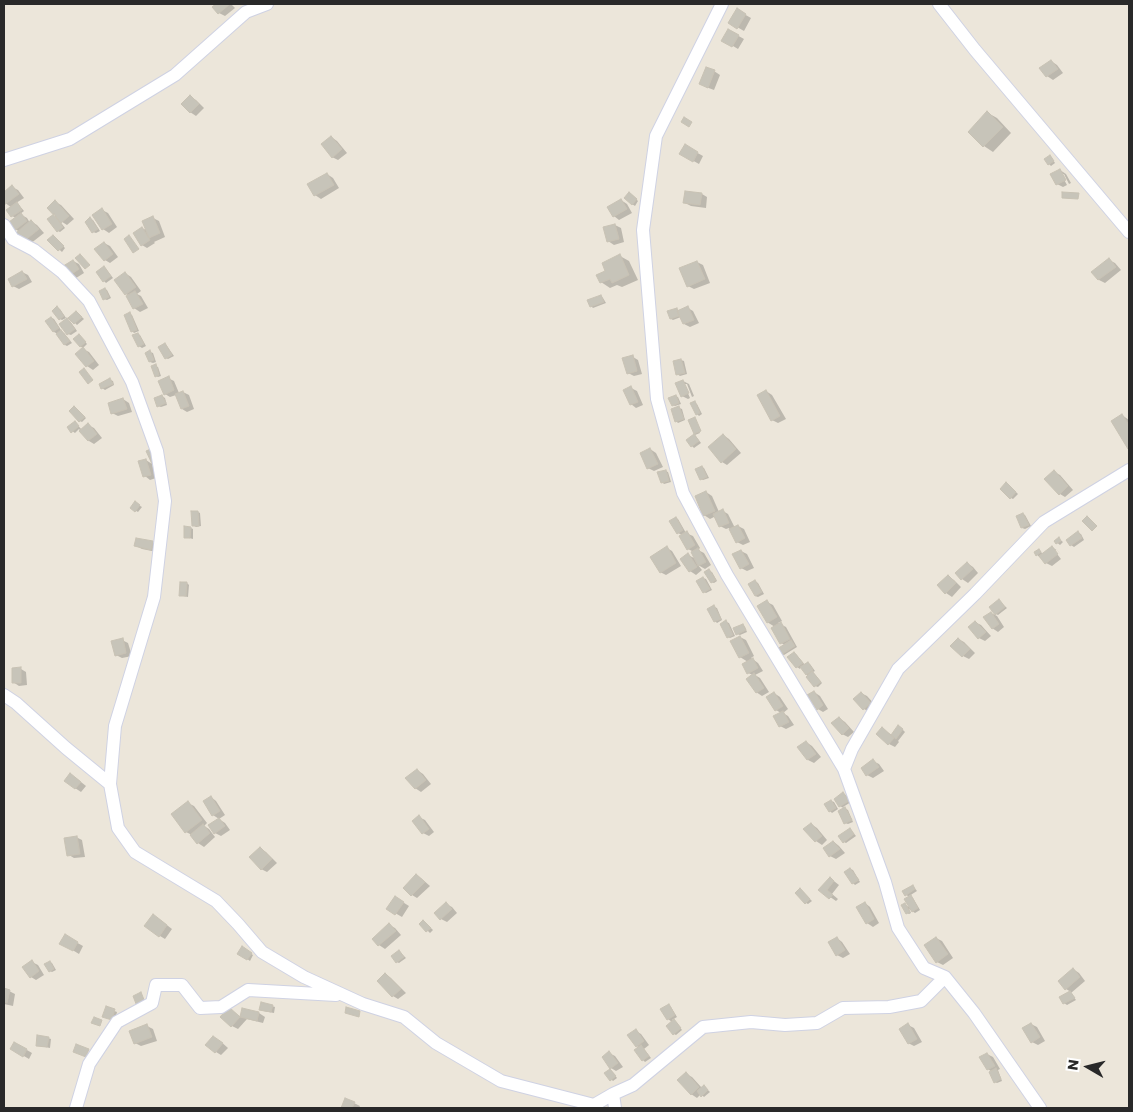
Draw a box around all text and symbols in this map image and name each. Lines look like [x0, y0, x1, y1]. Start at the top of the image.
north arrow [1063, 1042, 1113, 1092]
text: N [1063, 1058, 1084, 1072]

